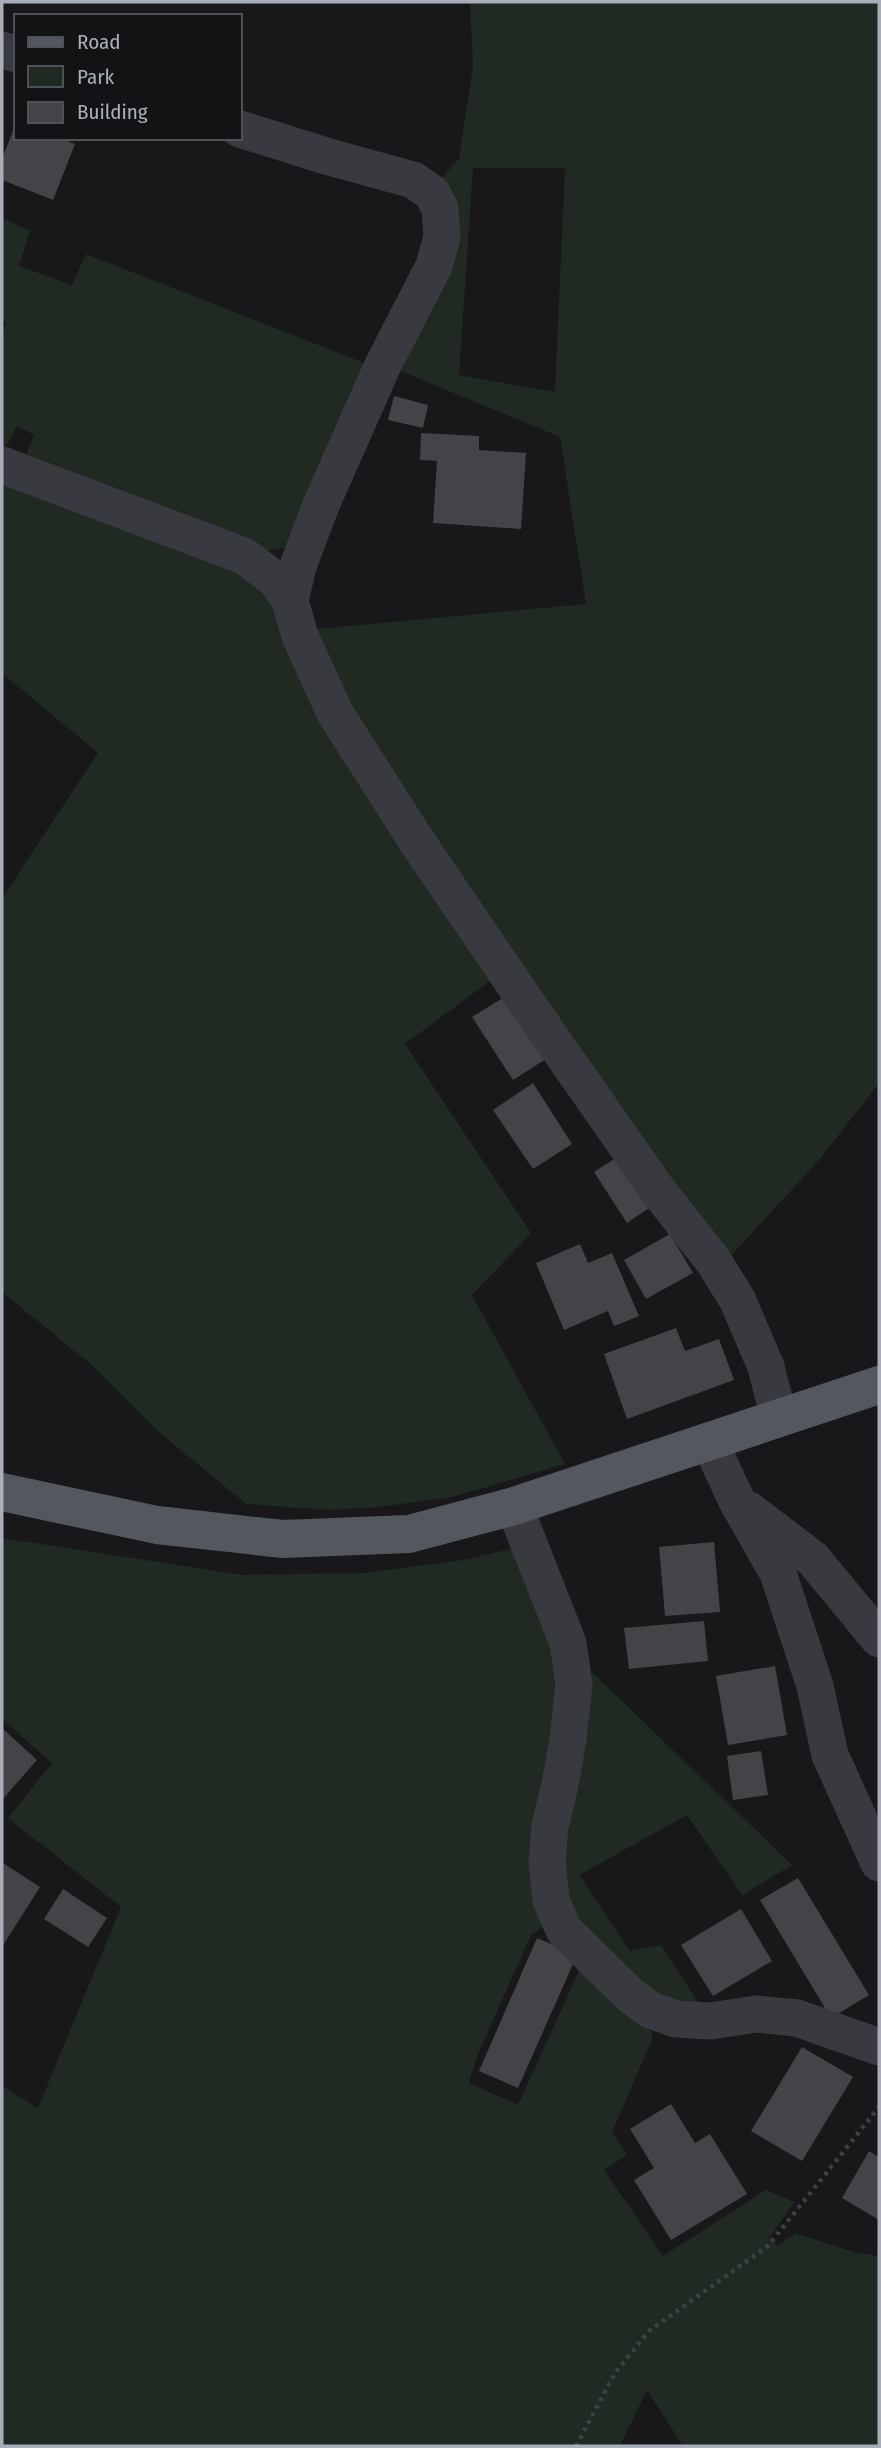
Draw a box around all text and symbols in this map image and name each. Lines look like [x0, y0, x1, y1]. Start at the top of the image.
legend [14, 14, 242, 140]
text: Road [77, 29, 121, 55]
text: Park [77, 64, 115, 90]
text: Building [77, 99, 148, 125]

